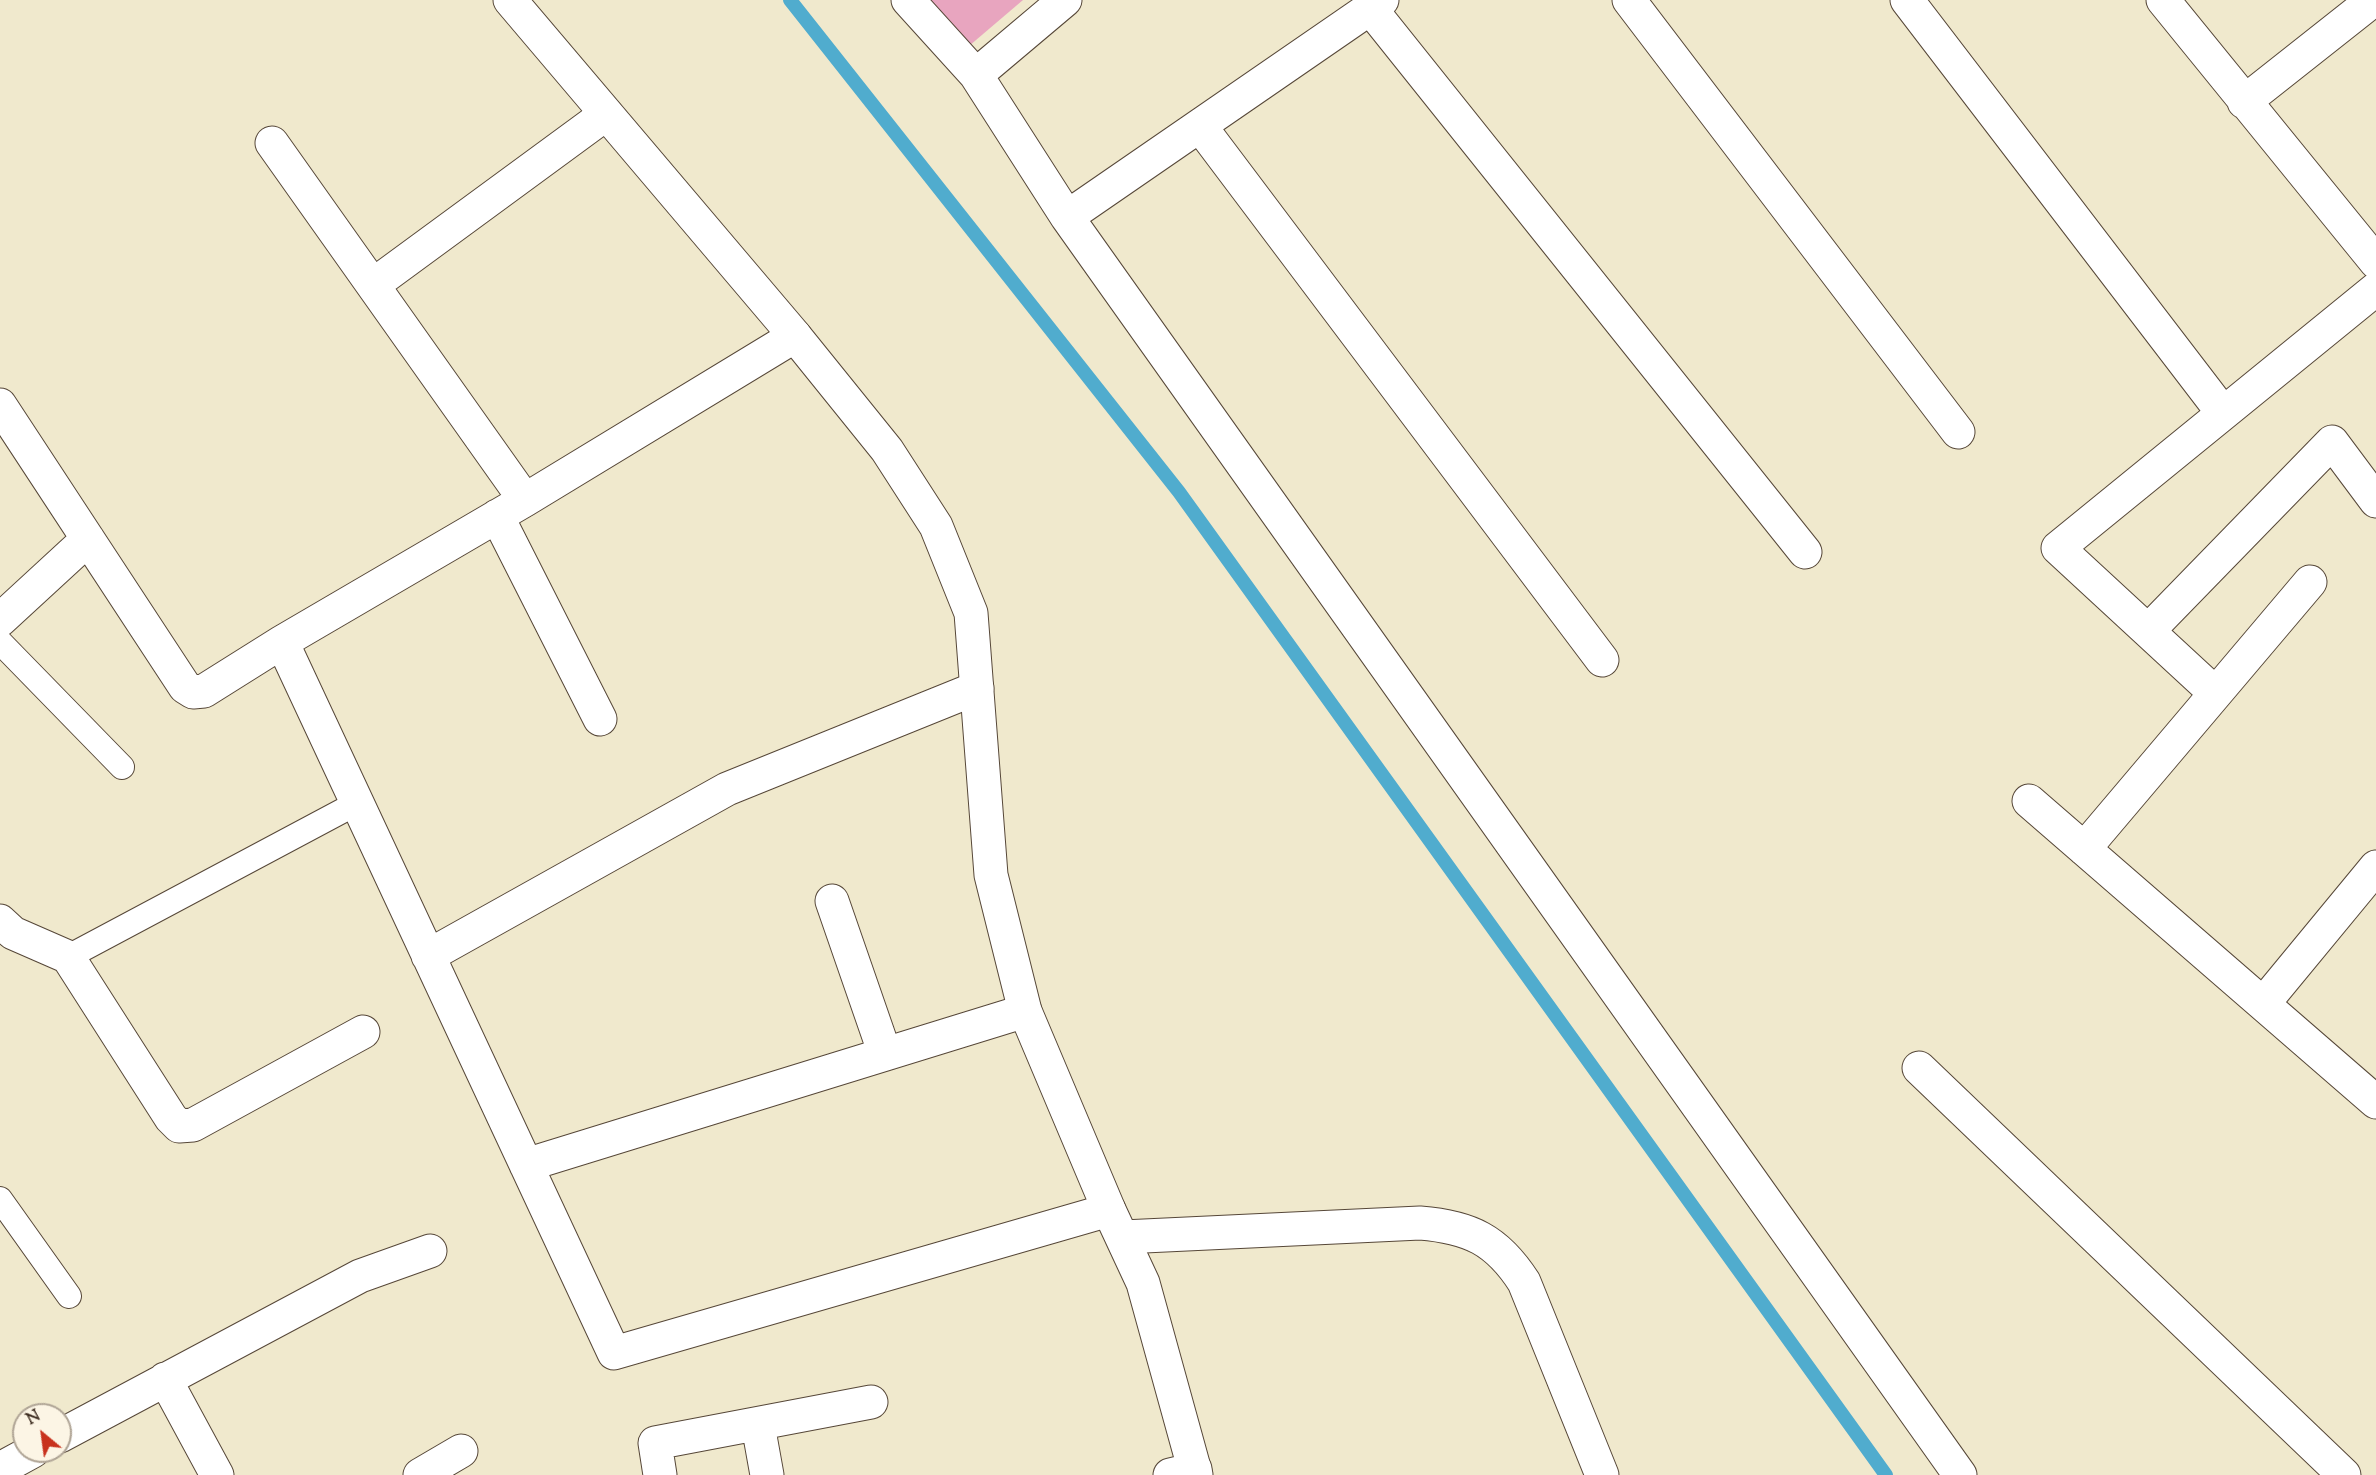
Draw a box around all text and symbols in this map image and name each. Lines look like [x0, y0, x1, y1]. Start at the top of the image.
north arrow [12, 1403, 72, 1463]
text: N [23, 1405, 45, 1432]

